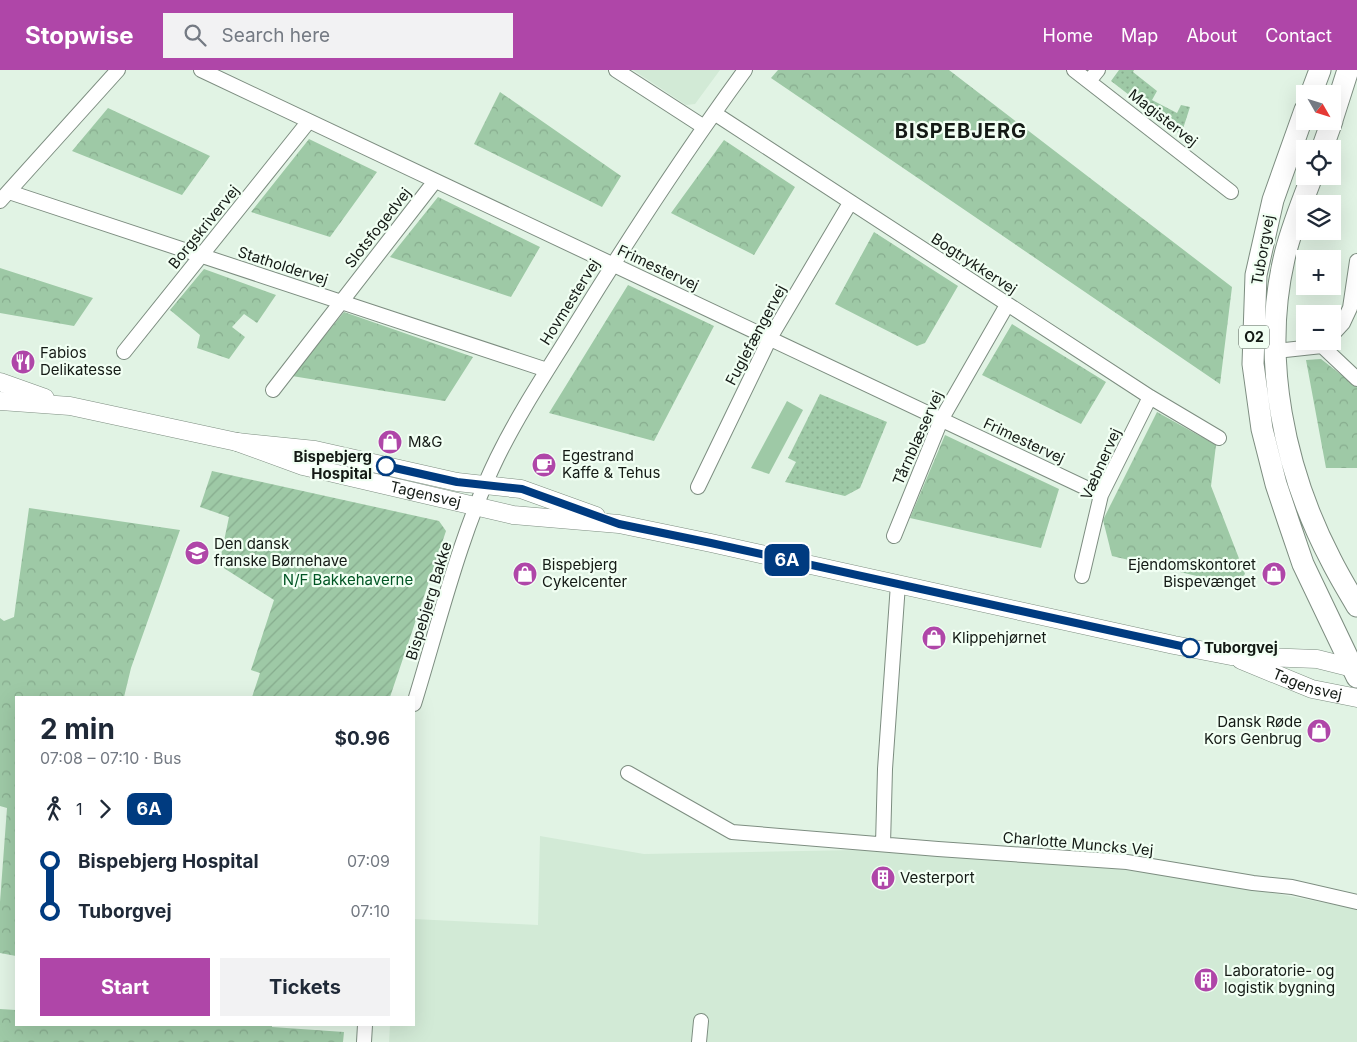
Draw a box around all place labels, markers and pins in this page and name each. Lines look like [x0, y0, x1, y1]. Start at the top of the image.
place label: Fabios Delikatesse [40, 343, 122, 379]
restaurant icon: Fabios Delikatesse [10, 349, 36, 375]
shop icon: M&G [377, 429, 403, 455]
place label: M&G [408, 432, 442, 451]
place label: Egestrand Kaffe & Tehus [562, 446, 660, 482]
place label: Bispebjerg Hospital [294, 447, 372, 483]
cafe icon: Egestrand Kaffe & Tehus [531, 452, 557, 478]
marker: Bispebjerg Hospital [376, 456, 396, 476]
place label: Den dansk franske Børnehave [214, 534, 348, 570]
school or university icon: Den dansk franske Børnehave [184, 540, 210, 566]
place label: Bispebjerg Cykelcenter [542, 555, 627, 591]
place label: Ejendomskontoret Bispevænget [1128, 555, 1256, 591]
shop icon: Bispebjerg Cykelcenter [512, 561, 538, 587]
shop icon: Ejendomskontoret Bispevænget [1261, 561, 1287, 587]
shop icon: Klippehjørnet [921, 625, 947, 651]
place label: Klippehjørnet [952, 628, 1046, 647]
marker: Tuborgvej [1180, 638, 1200, 658]
place label: Tuborgvej [1204, 638, 1278, 657]
place label: Dansk Røde Kors Genbrug [1204, 712, 1302, 748]
shop icon: Dansk Røde Kors Genbrug [1306, 718, 1332, 744]
building icon: Vesterport [870, 865, 896, 891]
place label: Vesterport [900, 868, 975, 887]
place label: Laboratorie- og logistik bygning [1224, 961, 1335, 997]
building icon: Laboratorie- og logistik bygning [1193, 967, 1219, 993]

